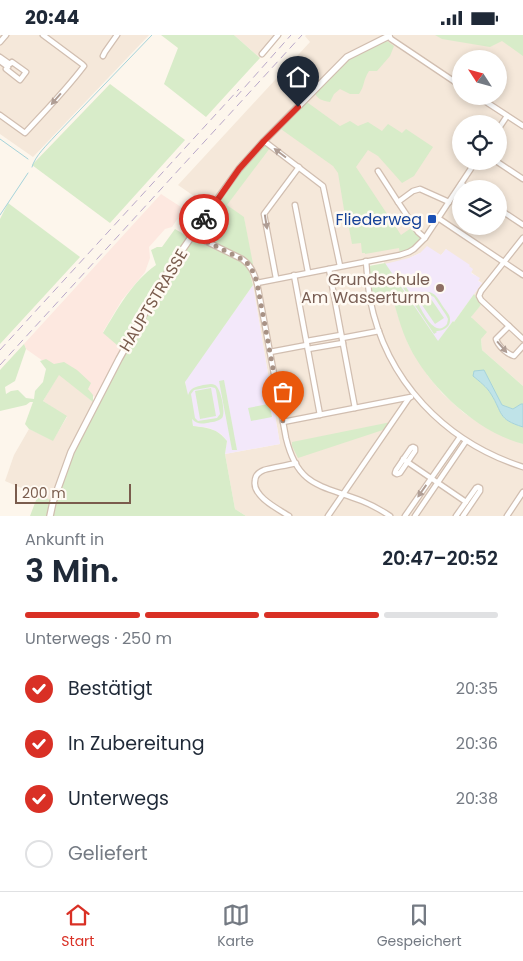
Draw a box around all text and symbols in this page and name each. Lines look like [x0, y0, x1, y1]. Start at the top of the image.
text: 20:44 [25, 4, 79, 31]
north arrow [452, 50, 508, 105]
map controls [452, 50, 507, 235]
pin [277, 56, 319, 107]
icon: home [284, 63, 312, 91]
one-way arrow [50, 93, 62, 105]
button: locate [452, 115, 507, 170]
one-way arrow [274, 148, 287, 159]
button: layers [452, 180, 507, 235]
courier [179, 194, 229, 244]
icon: bike [190, 205, 218, 233]
place label: Fliederweg [336, 208, 422, 231]
marker: Fliederweg [426, 213, 438, 225]
one-way arrow [263, 215, 271, 231]
street label: HAUPTSTRASSE [114, 245, 193, 356]
place label: Grundschule Am Wasserturm [301, 268, 430, 309]
marker: Grundschule Am Wasserturm [434, 282, 446, 294]
one-way arrow [497, 341, 508, 354]
pin [262, 371, 304, 422]
icon: bag [269, 378, 297, 406]
scale bar [15, 481, 131, 504]
text: 200 m [22, 483, 66, 503]
one-way arrow [417, 484, 427, 498]
text: Ankunft in [25, 528, 104, 551]
text: 20:47–20:52 [382, 545, 498, 572]
text: 3 Min. [25, 548, 119, 593]
text: Unterwegs · 250 m [25, 627, 172, 650]
icon: check [25, 675, 53, 703]
text: Bestätigt [68, 675, 152, 702]
text: 20:35 [456, 677, 498, 700]
icon: check [25, 730, 53, 758]
text: In Zubereitung [68, 730, 205, 757]
text: 20:36 [456, 732, 498, 755]
icon: check [25, 785, 53, 813]
text: Unterwegs [68, 785, 169, 812]
text: 20:38 [456, 787, 498, 810]
text: Geliefert [68, 840, 148, 867]
tab: Start [61, 901, 94, 952]
tab: Karte [217, 901, 254, 952]
tab: Gespeichert [377, 901, 462, 952]

